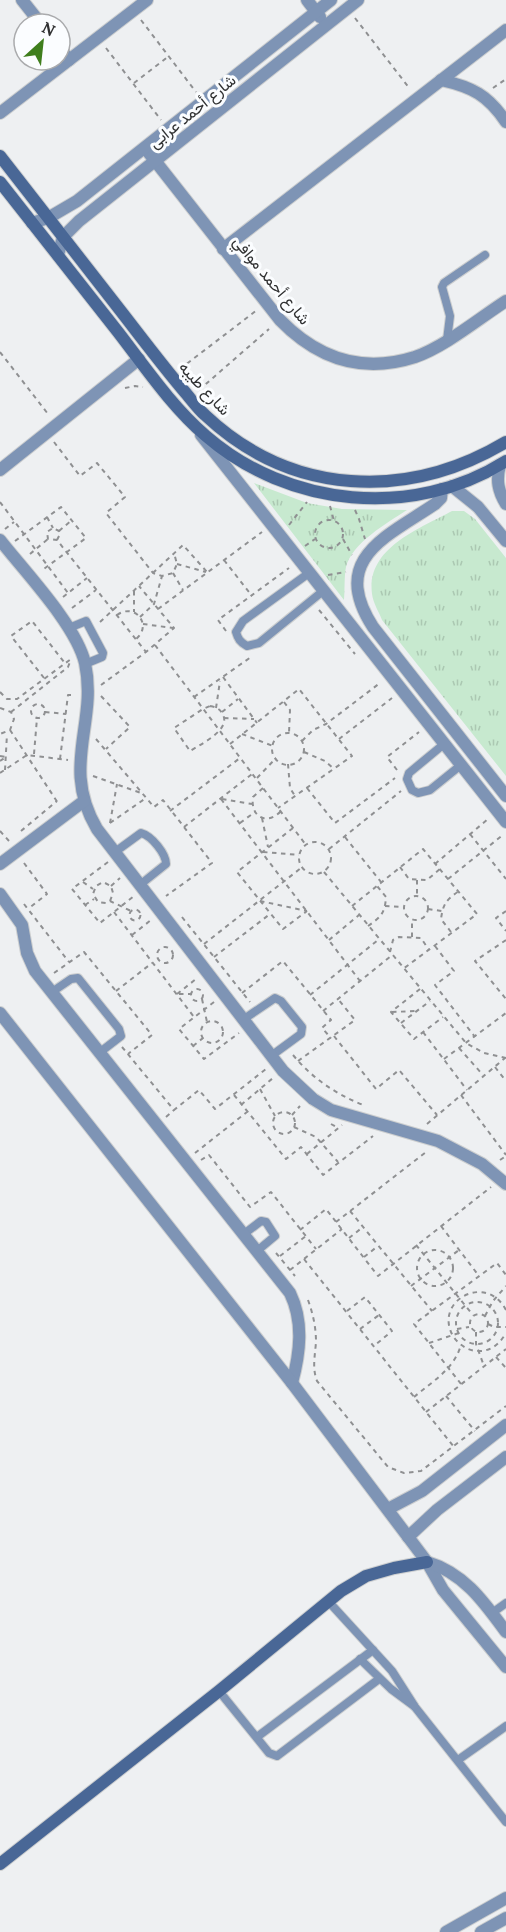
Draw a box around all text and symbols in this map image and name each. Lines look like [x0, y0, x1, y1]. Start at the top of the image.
north arrow [12, 12, 72, 72]
text: N [39, 17, 59, 40]
street label: شارع أحمد عرابى [144, 70, 241, 154]
street label: شارع أحمد موافي [226, 232, 315, 331]
street label: شارع طيبه [174, 357, 235, 420]

